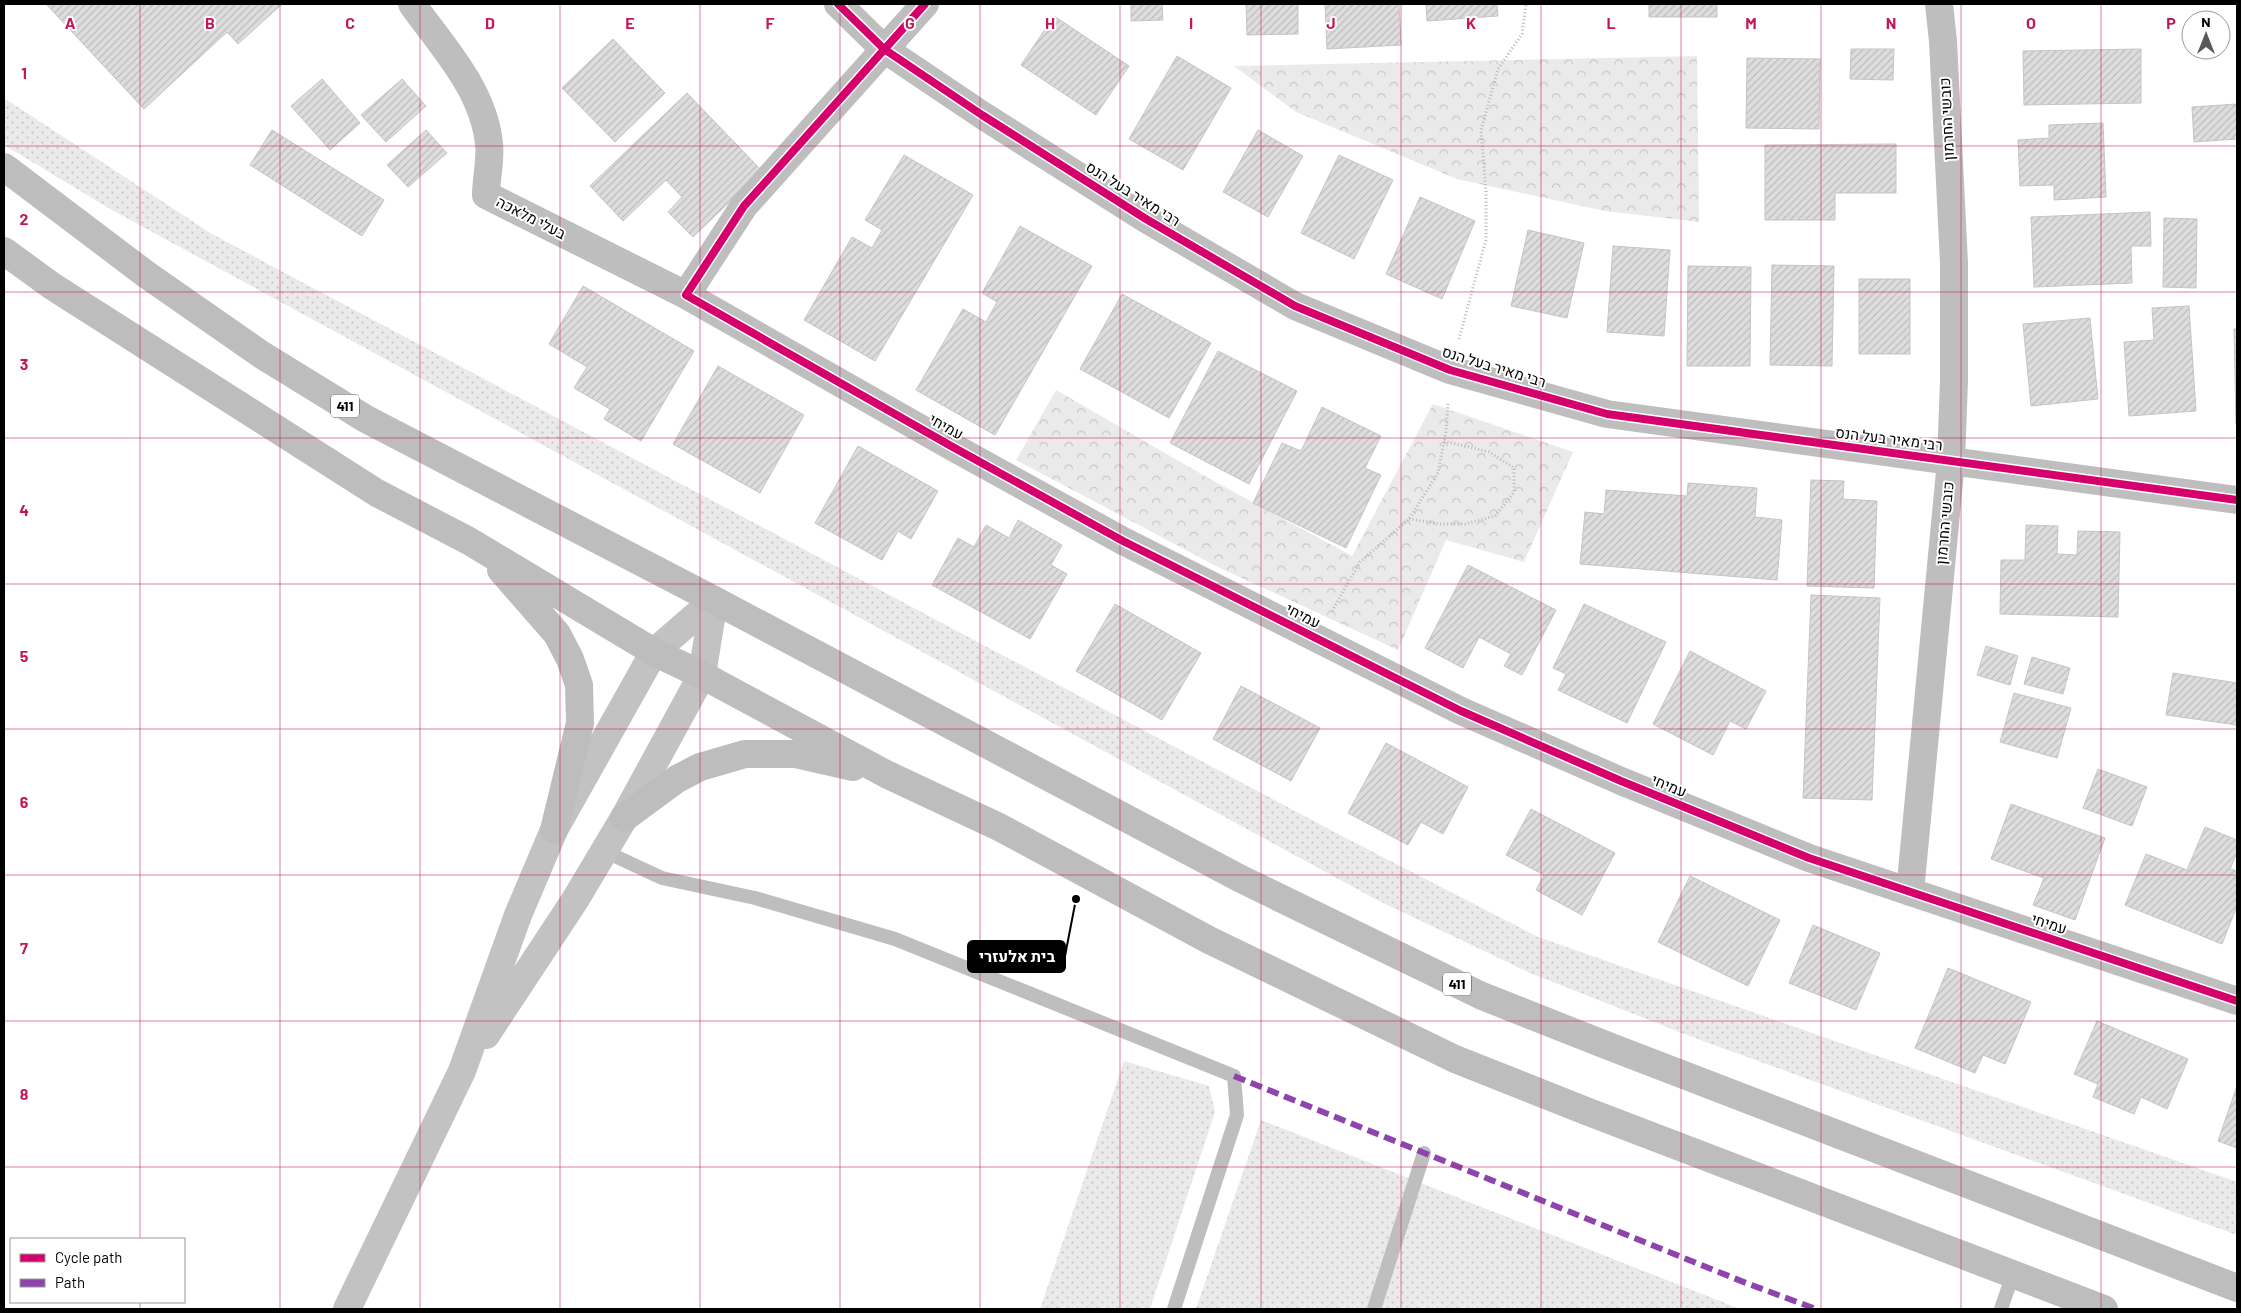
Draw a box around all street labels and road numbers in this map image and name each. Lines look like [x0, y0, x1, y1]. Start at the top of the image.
street label: כובשי החרמון [1935, 77, 1957, 161]
street label: רבי מאיר בעל הנס [1083, 157, 1184, 229]
street label: בעלי מלאכה [494, 192, 569, 242]
street label: רבי מאיר בעל הנס [1440, 342, 1549, 390]
road number: 411 [331, 394, 359, 418]
street label: עמיחי [926, 409, 967, 443]
street label: רבי מאיר בעל הנס [1834, 422, 1944, 454]
street label: כובשי החרמון [1931, 481, 1957, 565]
street label: עמיחי [1283, 599, 1324, 631]
street label: עמיחי [1649, 770, 1690, 800]
street label: עמיחי [2029, 909, 2069, 937]
road number: 411 [1443, 972, 1471, 996]

